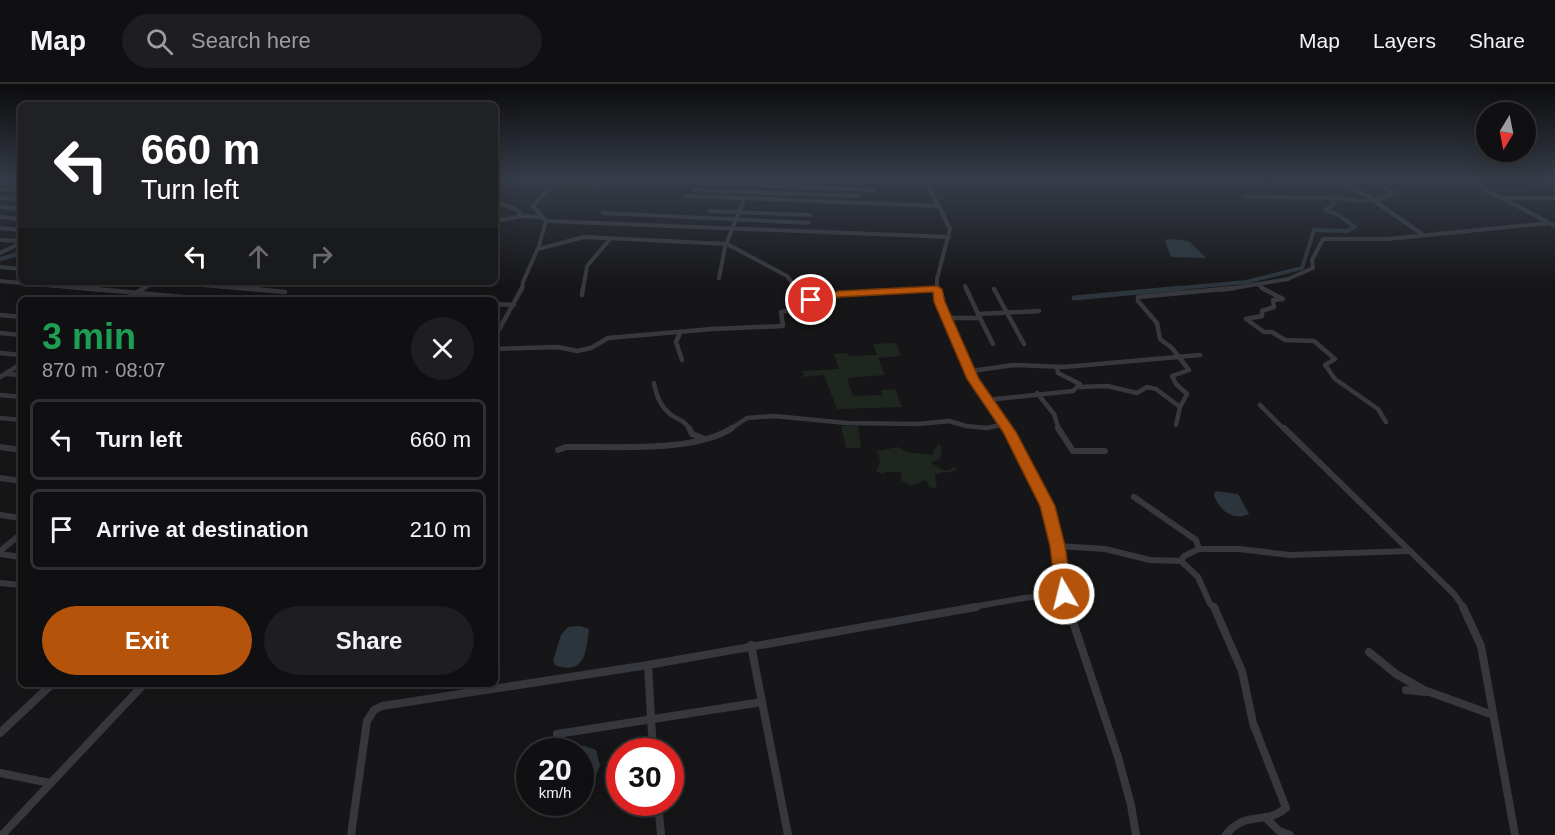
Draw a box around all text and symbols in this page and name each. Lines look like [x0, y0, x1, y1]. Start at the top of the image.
search box [122, 14, 542, 68]
text: Map [30, 25, 86, 56]
icon: search [143, 25, 176, 58]
text: Search here [191, 28, 311, 53]
text: Map [1299, 29, 1340, 52]
text: Layers [1373, 29, 1436, 52]
text: Share [1469, 29, 1525, 52]
north arrow [1476, 102, 1536, 162]
map controls [1476, 102, 1536, 162]
icon: left [42, 126, 120, 204]
text: 660 m [141, 126, 260, 173]
text: Turn left [141, 175, 239, 205]
icon: left [179, 240, 212, 273]
icon: ahead [242, 240, 275, 273]
icon: right [305, 240, 338, 273]
pin [785, 274, 836, 325]
icon: arrive [794, 283, 827, 316]
text: 3 min [42, 316, 136, 357]
button: close [411, 317, 474, 380]
text: 870 m · 08:07 [42, 359, 165, 381]
icon: left [45, 423, 78, 456]
text: Turn left [96, 427, 182, 452]
text: 660 m [410, 427, 471, 452]
icon: arrive [45, 513, 78, 546]
text: Arrive at destination [96, 517, 309, 542]
text: 210 m [410, 517, 471, 542]
position arrow [1032, 562, 1096, 626]
button: Exit [42, 606, 252, 675]
button: Share [264, 606, 474, 675]
speed limit sign: 30 [606, 738, 684, 816]
text: 20 [538, 753, 572, 786]
text: km/h [539, 784, 571, 801]

